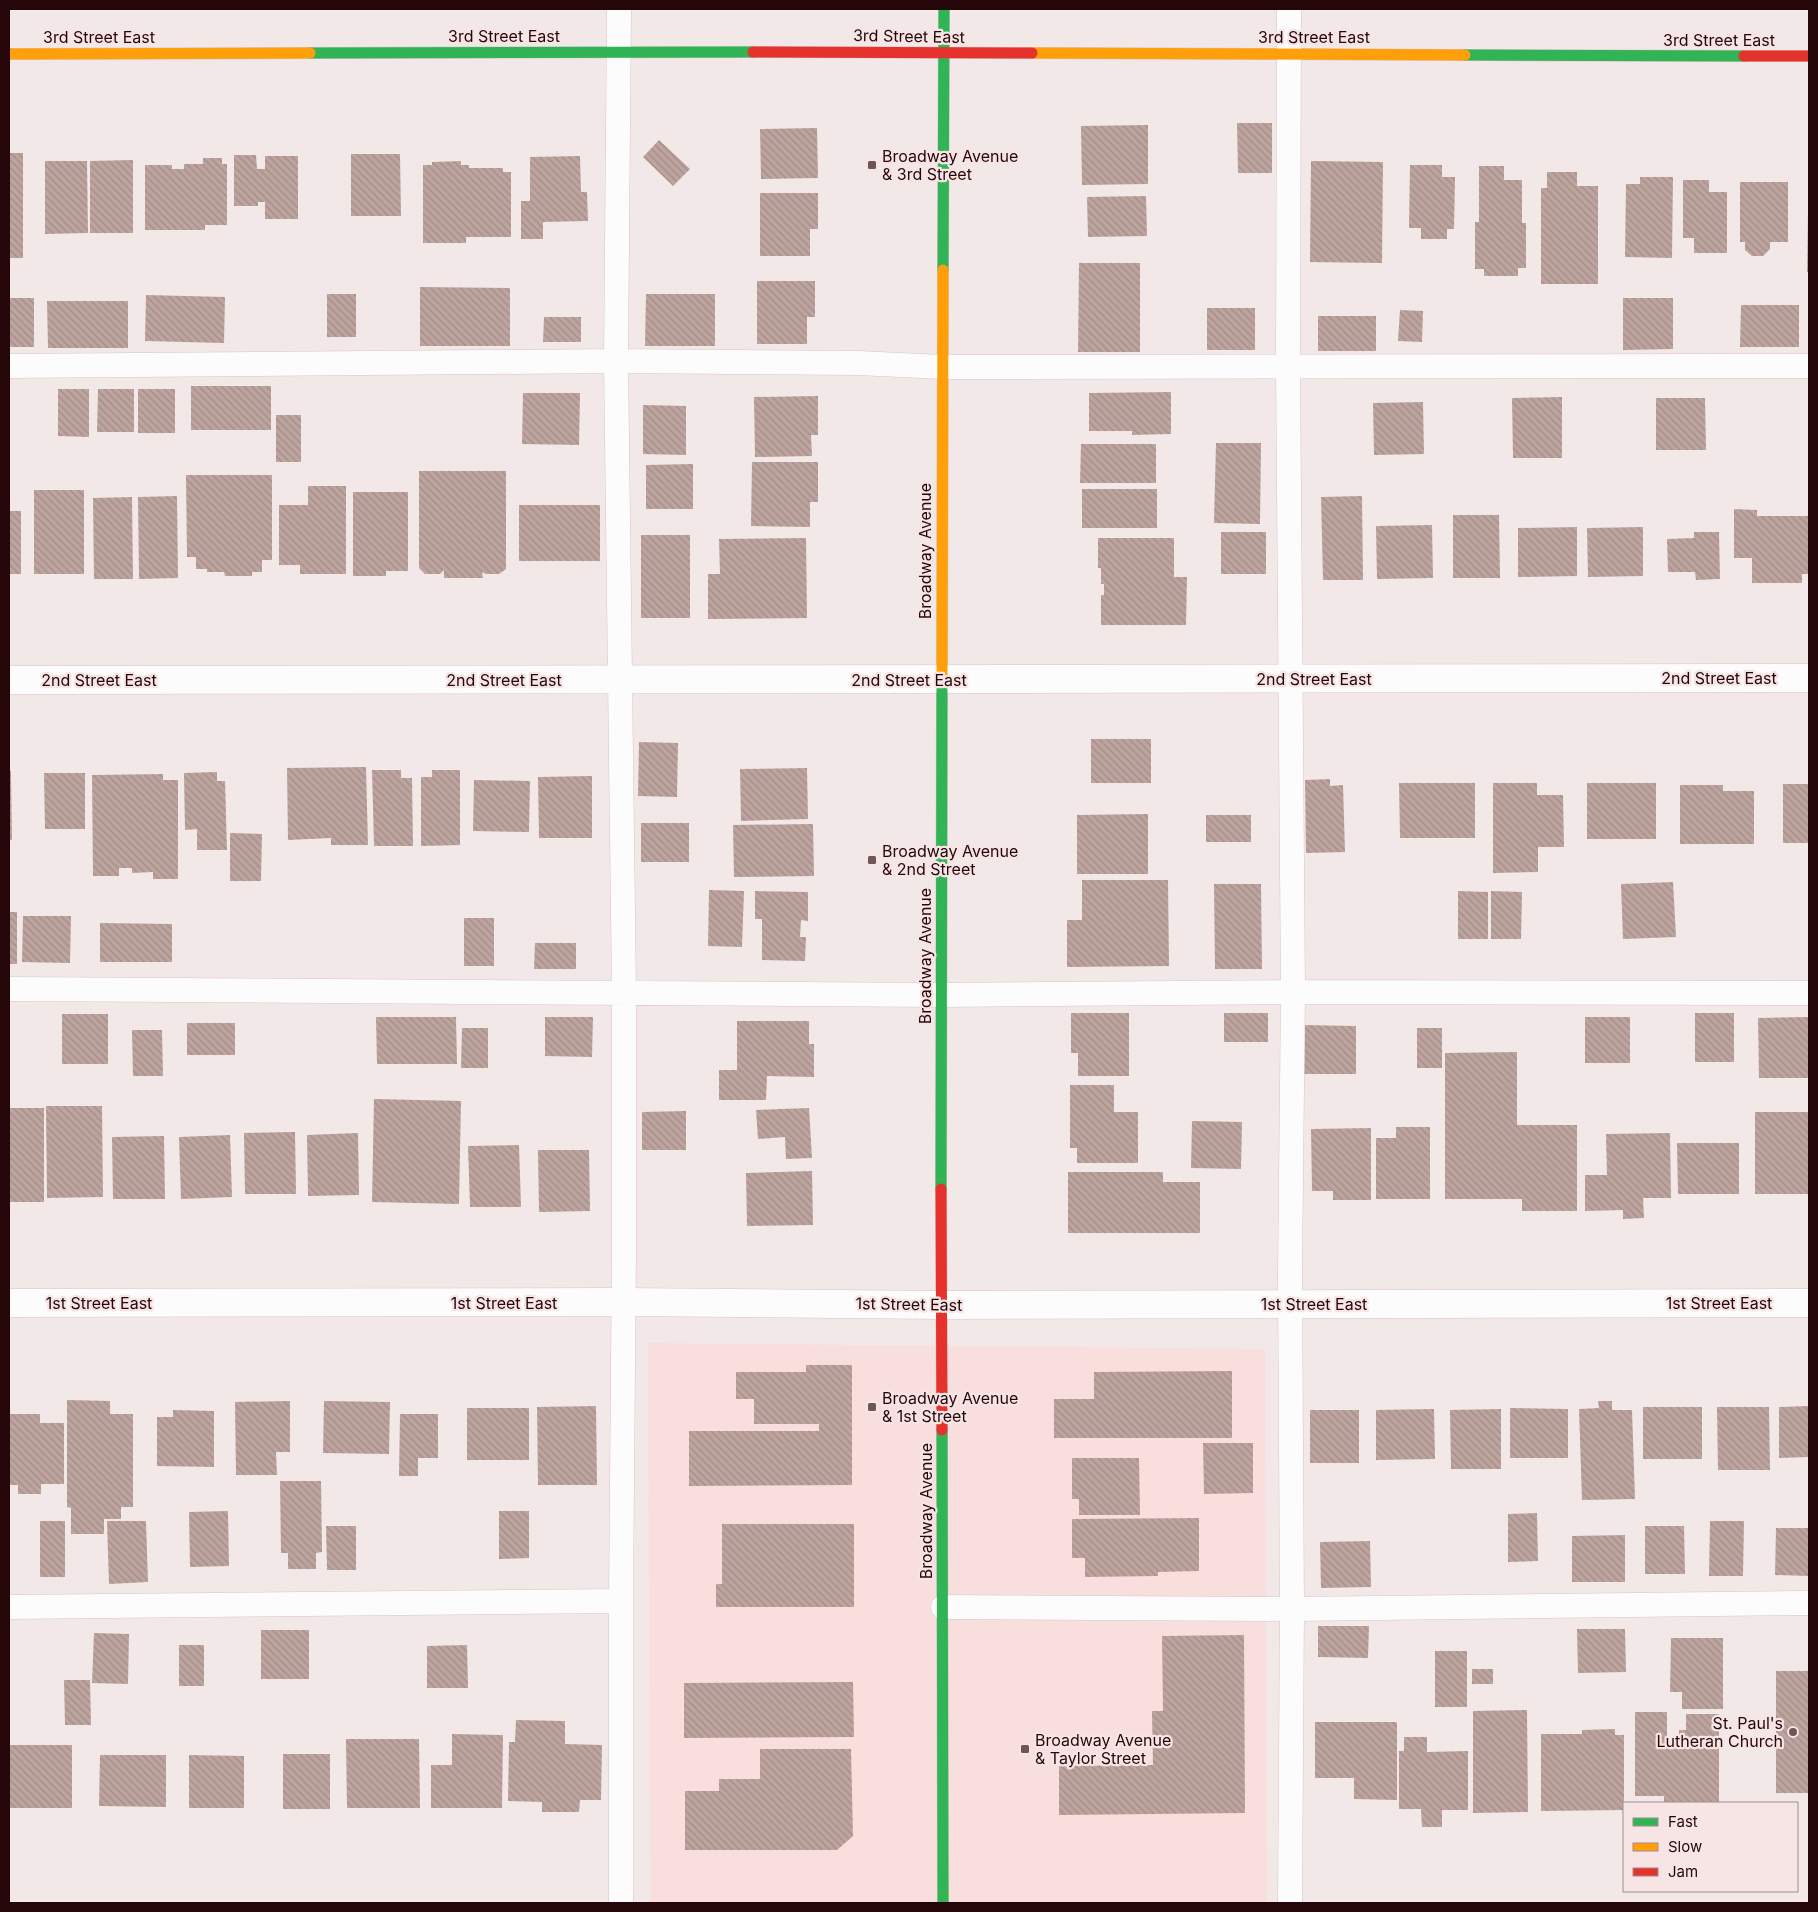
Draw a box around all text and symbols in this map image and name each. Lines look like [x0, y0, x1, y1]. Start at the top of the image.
street label: 3rd Street East [853, 25, 965, 47]
street label: 3rd Street East [448, 26, 560, 46]
street label: 3rd Street East [43, 27, 155, 47]
street label: 3rd Street East [1258, 27, 1370, 47]
street label: 3rd Street East [1663, 30, 1775, 50]
place label: Broadway Avenue & 3rd Street [882, 146, 1018, 184]
marker: Broadway Avenue & 3rd Street [866, 159, 878, 171]
street label: Broadway Avenue [915, 483, 935, 619]
street label: 2nd Street East [1661, 668, 1777, 688]
street label: 2nd Street East [1256, 669, 1372, 689]
street label: 2nd Street East [41, 670, 157, 690]
street label: 2nd Street East [446, 670, 562, 690]
street label: 2nd Street East [851, 670, 967, 690]
place label: Broadway Avenue & 2nd Street [882, 841, 1018, 879]
marker: Broadway Avenue & 2nd Street [866, 854, 878, 866]
street label: Broadway Avenue [915, 888, 935, 1024]
street label: 1st Street East [46, 1293, 152, 1313]
street label: 1st Street East [451, 1293, 557, 1313]
street label: 1st Street East [856, 1293, 962, 1315]
street label: 1st Street East [1666, 1293, 1772, 1313]
street label: 1st Street East [1261, 1294, 1367, 1314]
place label: Broadway Avenue & 1st Street [882, 1388, 1018, 1426]
marker: Broadway Avenue & 1st Street [866, 1401, 878, 1413]
street label: Broadway Avenue [916, 1443, 936, 1579]
place label: St. Paul's Lutheran Church [1657, 1713, 1783, 1751]
marker: St. Paul's Lutheran Church [1787, 1726, 1799, 1738]
place label: Broadway Avenue & Taylor Street [1035, 1730, 1171, 1768]
marker: Broadway Avenue & Taylor Street [1019, 1743, 1031, 1755]
legend [1623, 1802, 1798, 1892]
text: Fast [1668, 1812, 1698, 1831]
text: Slow [1668, 1837, 1702, 1856]
text: Jam [1668, 1862, 1698, 1881]

